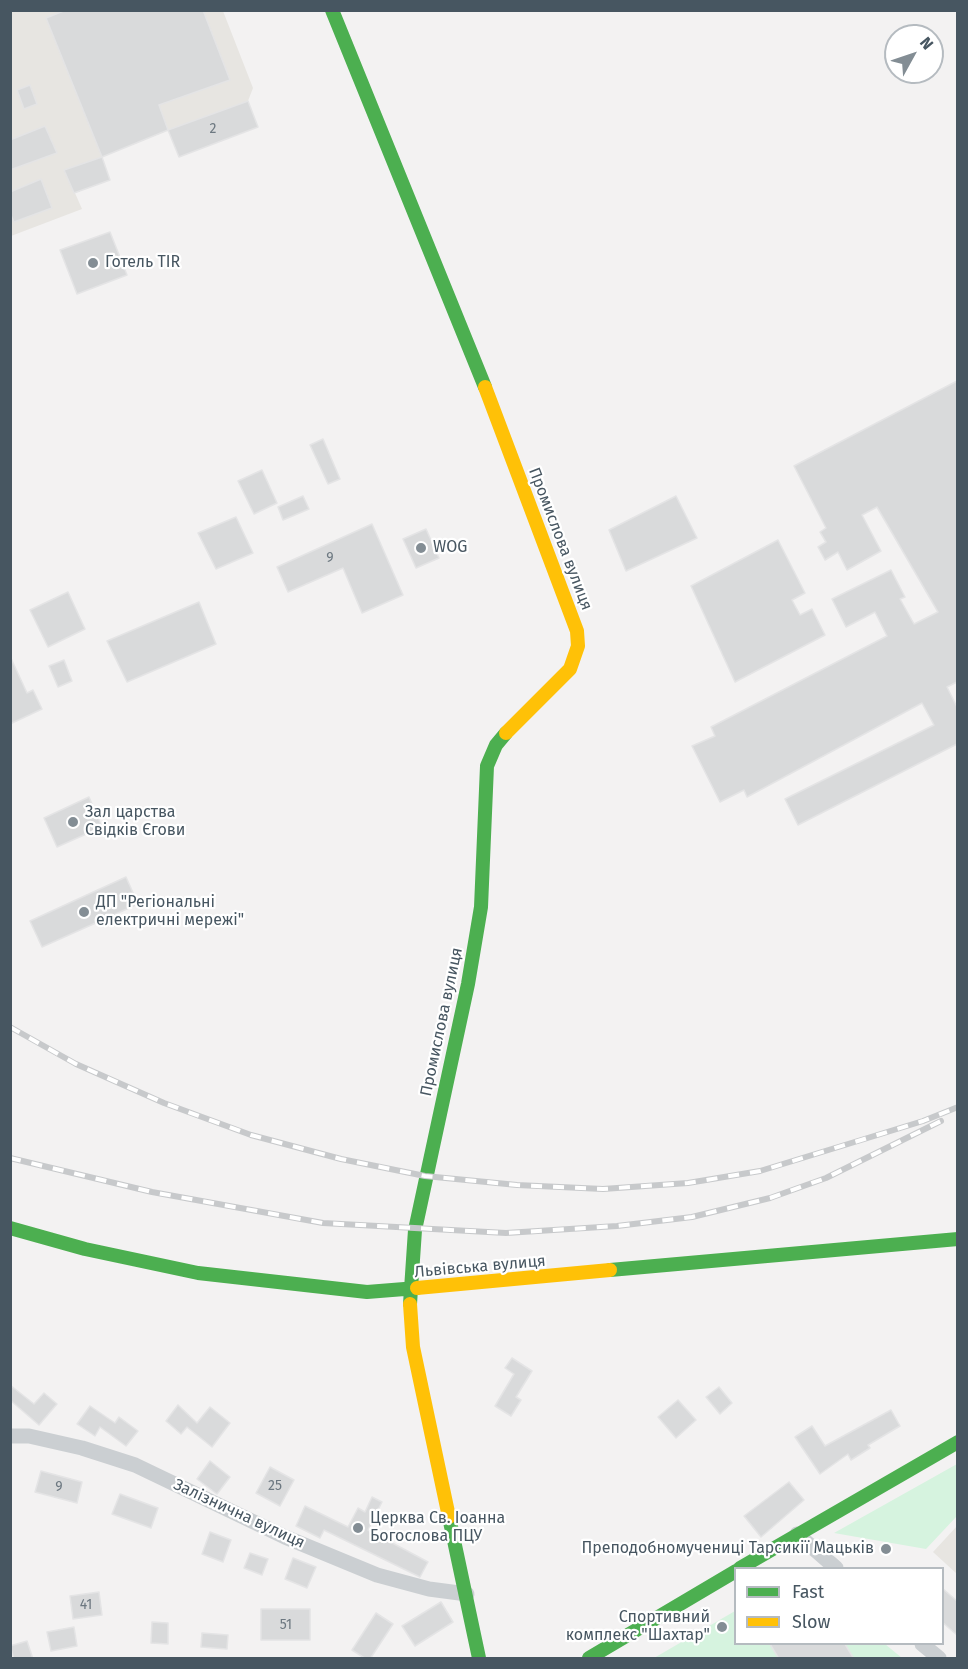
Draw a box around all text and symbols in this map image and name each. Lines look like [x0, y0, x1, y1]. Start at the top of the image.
north arrow [884, 24, 944, 84]
text: N [916, 33, 937, 54]
house number: 2 [210, 121, 216, 137]
place label: Готель TIR [105, 253, 180, 273]
marker: Готель TIR [86, 256, 100, 270]
street label: Промислова вулиця [524, 465, 596, 613]
place label: WOG [433, 538, 467, 558]
marker: WOG [414, 541, 428, 555]
house number: 9 [326, 550, 334, 566]
place label: Зал царства Свідків Єгови [85, 803, 185, 841]
marker: Зал царства Свідків Єгови [66, 815, 80, 829]
place label: ДП "Регіональні електричні мережі" [96, 893, 244, 931]
marker: ДП "Регіональні електричні мережі" [77, 905, 91, 919]
street label: Промислова вулиця [417, 946, 467, 1098]
street label: Львівська вулиця [414, 1252, 546, 1282]
street label: Залізнична вулиця [170, 1475, 308, 1553]
house number: 25 [268, 1478, 282, 1494]
house number: 9 [55, 1479, 63, 1495]
place label: Церква Св. Іоанна Богослова ПЦУ [370, 1509, 505, 1547]
marker: Церква Св. Іоанна Богослова ПЦУ [351, 1521, 365, 1535]
place label: Преподобномучениці Тарсикії Мацьків [581, 1539, 874, 1559]
marker: Преподобномучениці Тарсикії Мацьків [879, 1542, 893, 1556]
legend [734, 1567, 944, 1645]
text: Fast [792, 1581, 824, 1603]
house number: 41 [80, 1597, 92, 1613]
place label: Спортивний комплекс "Шахтар" [566, 1608, 710, 1646]
text: Slow [792, 1611, 830, 1633]
house number: 51 [280, 1617, 292, 1633]
marker: Спортивний комплекс "Шахтар" [715, 1620, 729, 1634]

